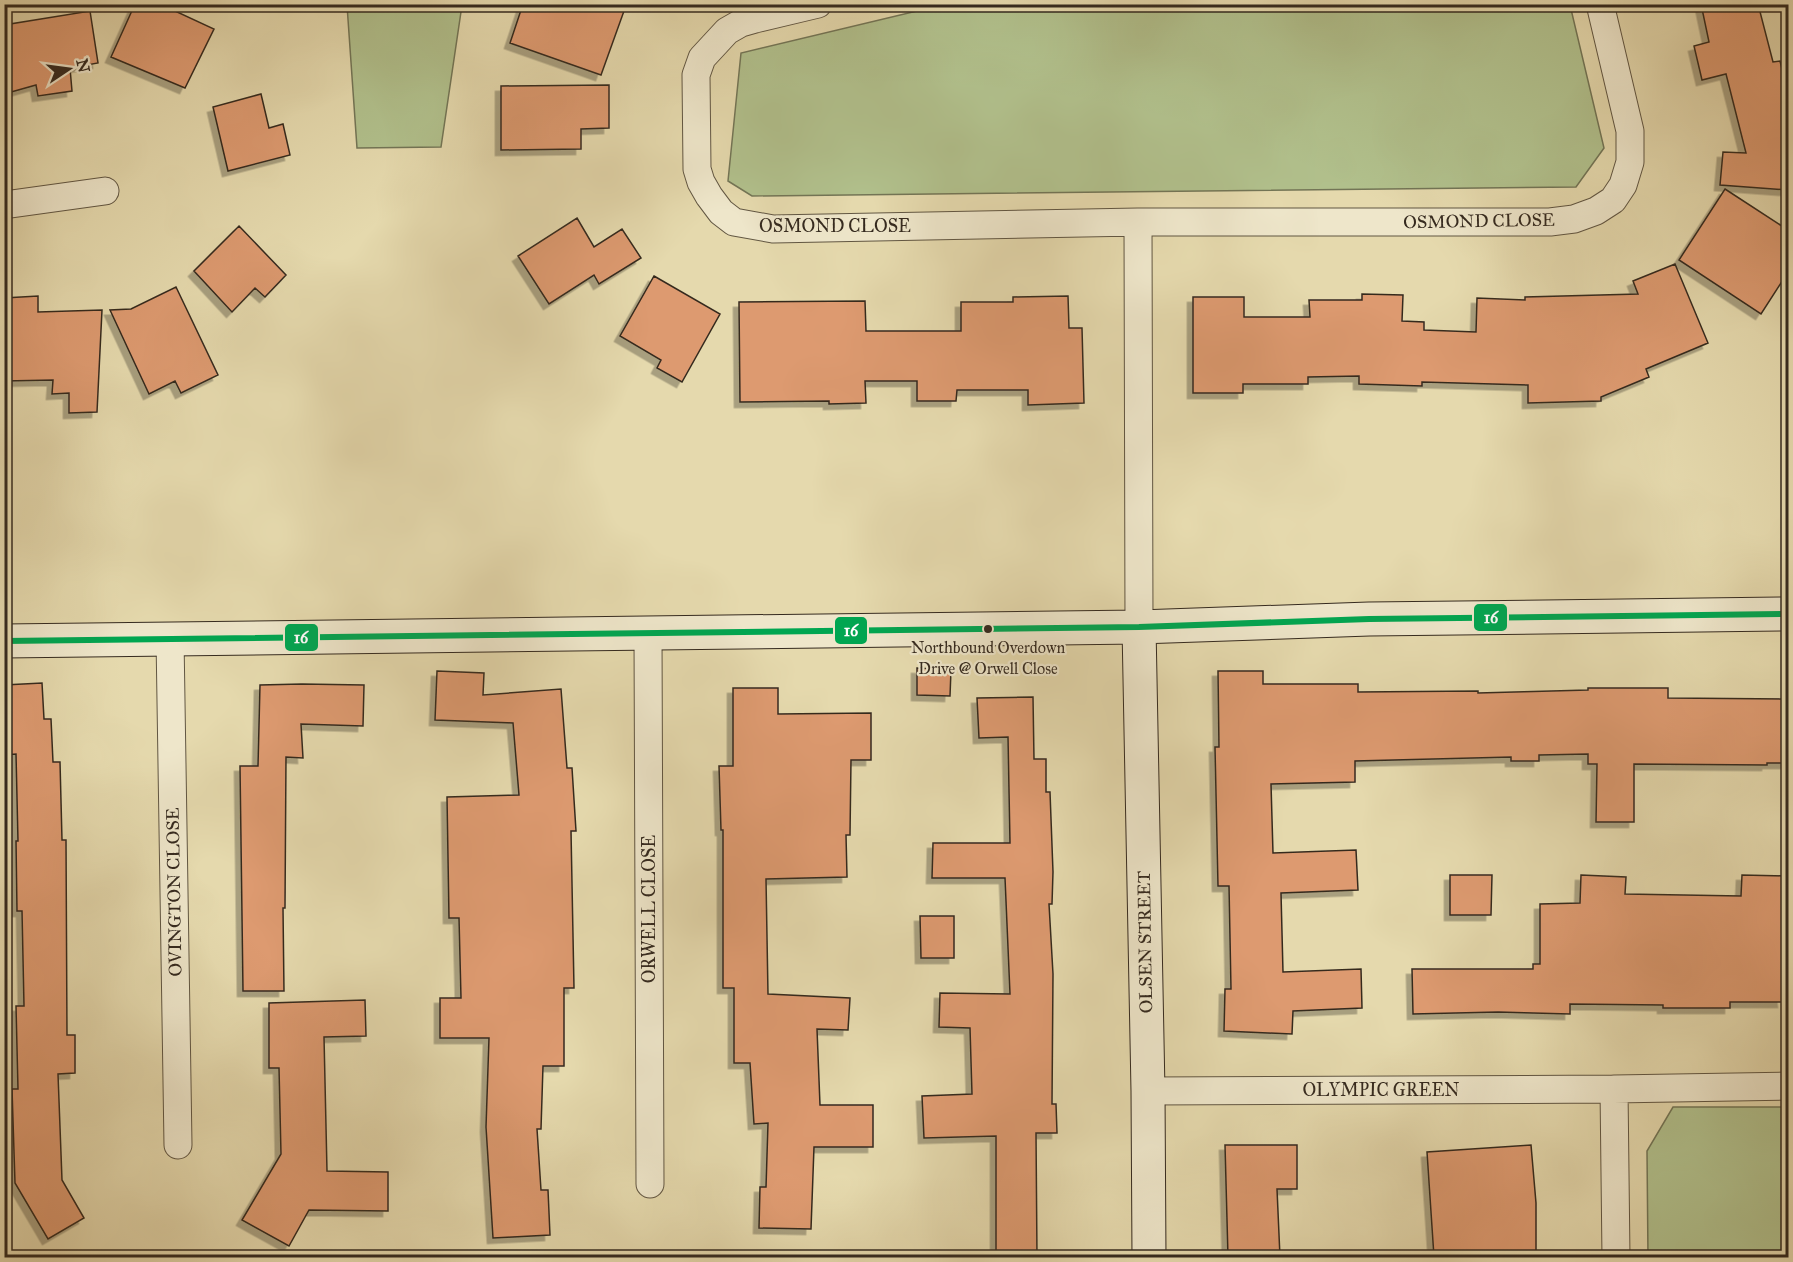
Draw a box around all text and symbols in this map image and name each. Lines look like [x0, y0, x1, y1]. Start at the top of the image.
north arrow [39, 39, 99, 99]
text: N [72, 57, 94, 75]
street label: OSMOND CLOSE [1403, 209, 1555, 233]
street label: OSMOND CLOSE [759, 215, 911, 237]
line badge: 16 [1473, 603, 1508, 632]
text: 16 [1484, 608, 1499, 627]
line badge: 16 [834, 616, 868, 645]
text: 16 [844, 621, 859, 640]
line badge: 16 [284, 623, 319, 652]
marker: Northbound Overdown Drive @ Orwell Close [982, 623, 994, 635]
text: 16 [294, 628, 309, 647]
place label: Northbound Overdown Drive @ Orwell Close [911, 638, 1065, 678]
street label: OVINGTON CLOSE [162, 807, 186, 977]
street label: ORWELL CLOSE [638, 835, 660, 983]
street label: OLSEN STREET [1133, 870, 1157, 1014]
street label: OLYMPIC GREEN [1302, 1079, 1460, 1101]

